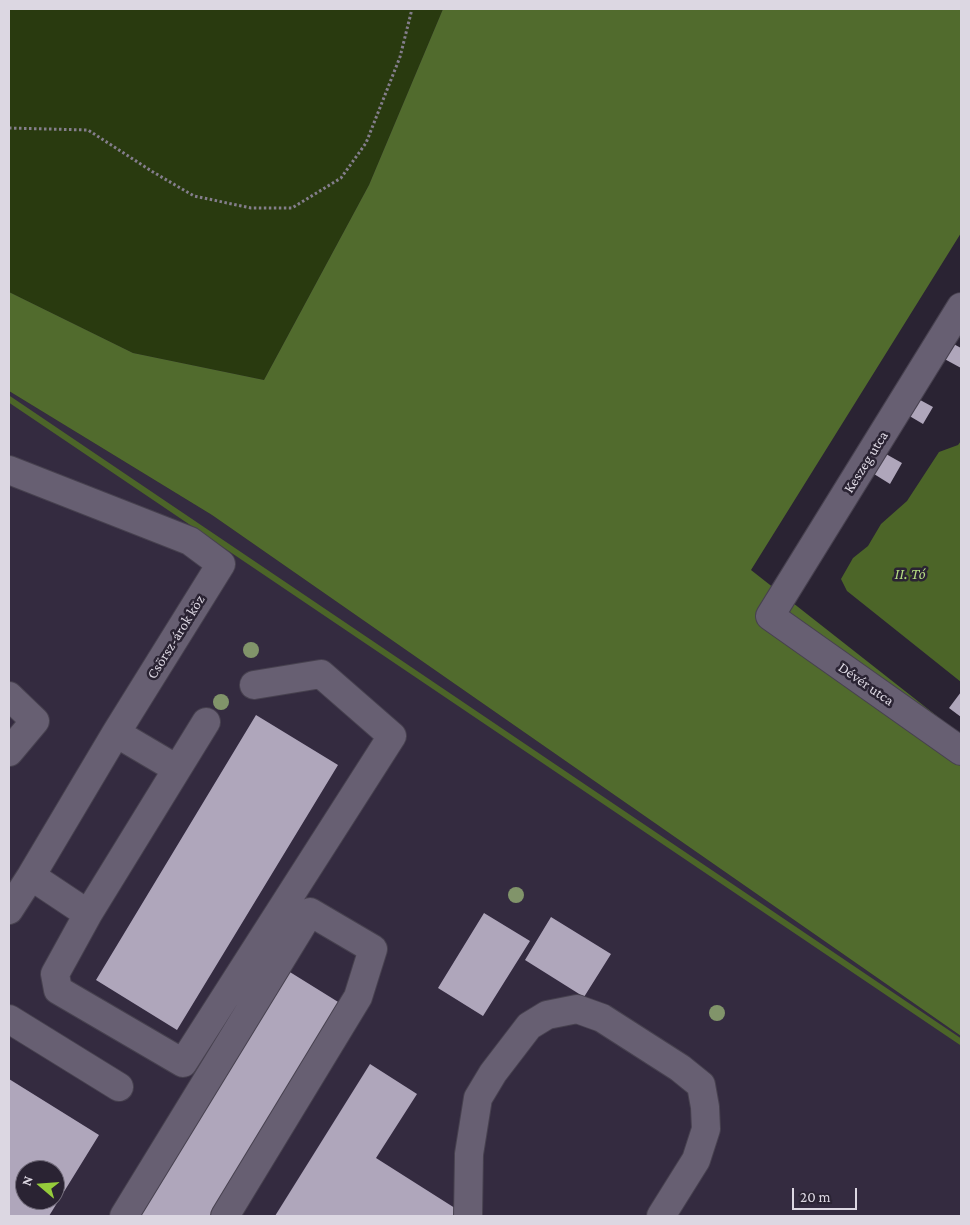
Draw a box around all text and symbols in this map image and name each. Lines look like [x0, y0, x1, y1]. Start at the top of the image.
street label: Keszeg utca [840, 428, 892, 496]
water label: II. Tó [894, 564, 926, 584]
street label: Csörsz-árok köz [143, 592, 209, 682]
street label: Dévér utca [835, 658, 897, 710]
north arrow [15, 1160, 65, 1210]
text: N [18, 1174, 36, 1188]
scale bar [795, 1178, 860, 1210]
text: 20 m [800, 1189, 831, 1205]

